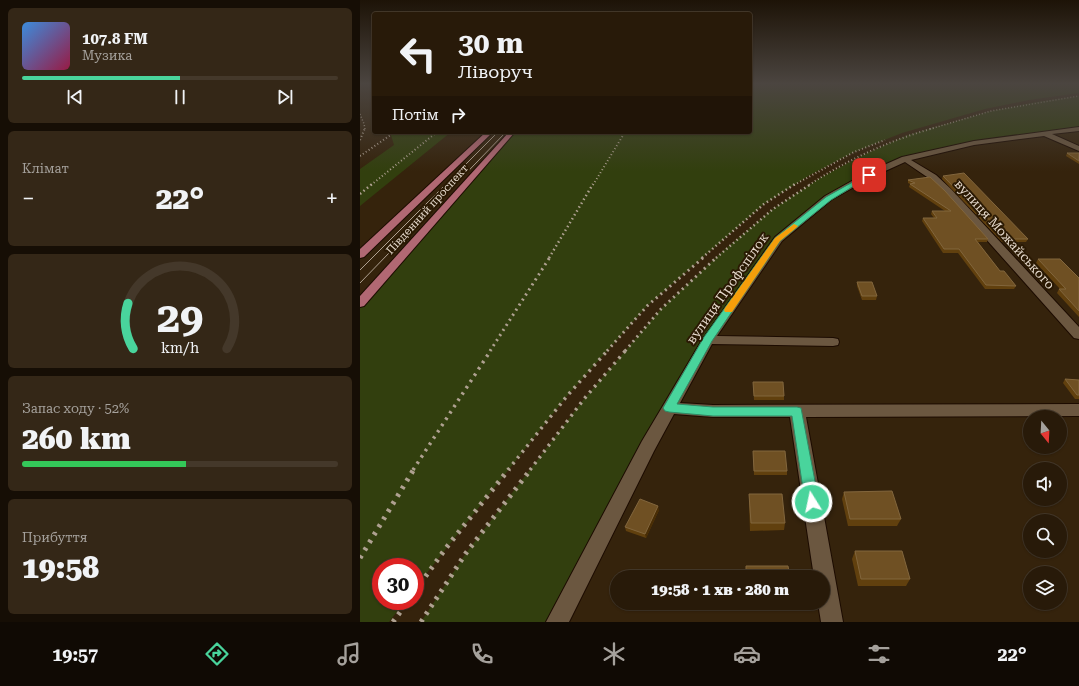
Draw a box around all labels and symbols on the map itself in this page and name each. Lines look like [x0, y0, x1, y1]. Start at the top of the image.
pin [852, 158, 886, 192]
street label: Південний проспект [383, 162, 471, 257]
street label: вулиця Можайського [951, 176, 1058, 292]
street label: вулиця Профспілок [683, 230, 771, 347]
north arrow [1023, 410, 1067, 454]
position arrow [791, 481, 833, 523]
speed limit sign: 30 [372, 558, 424, 610]

